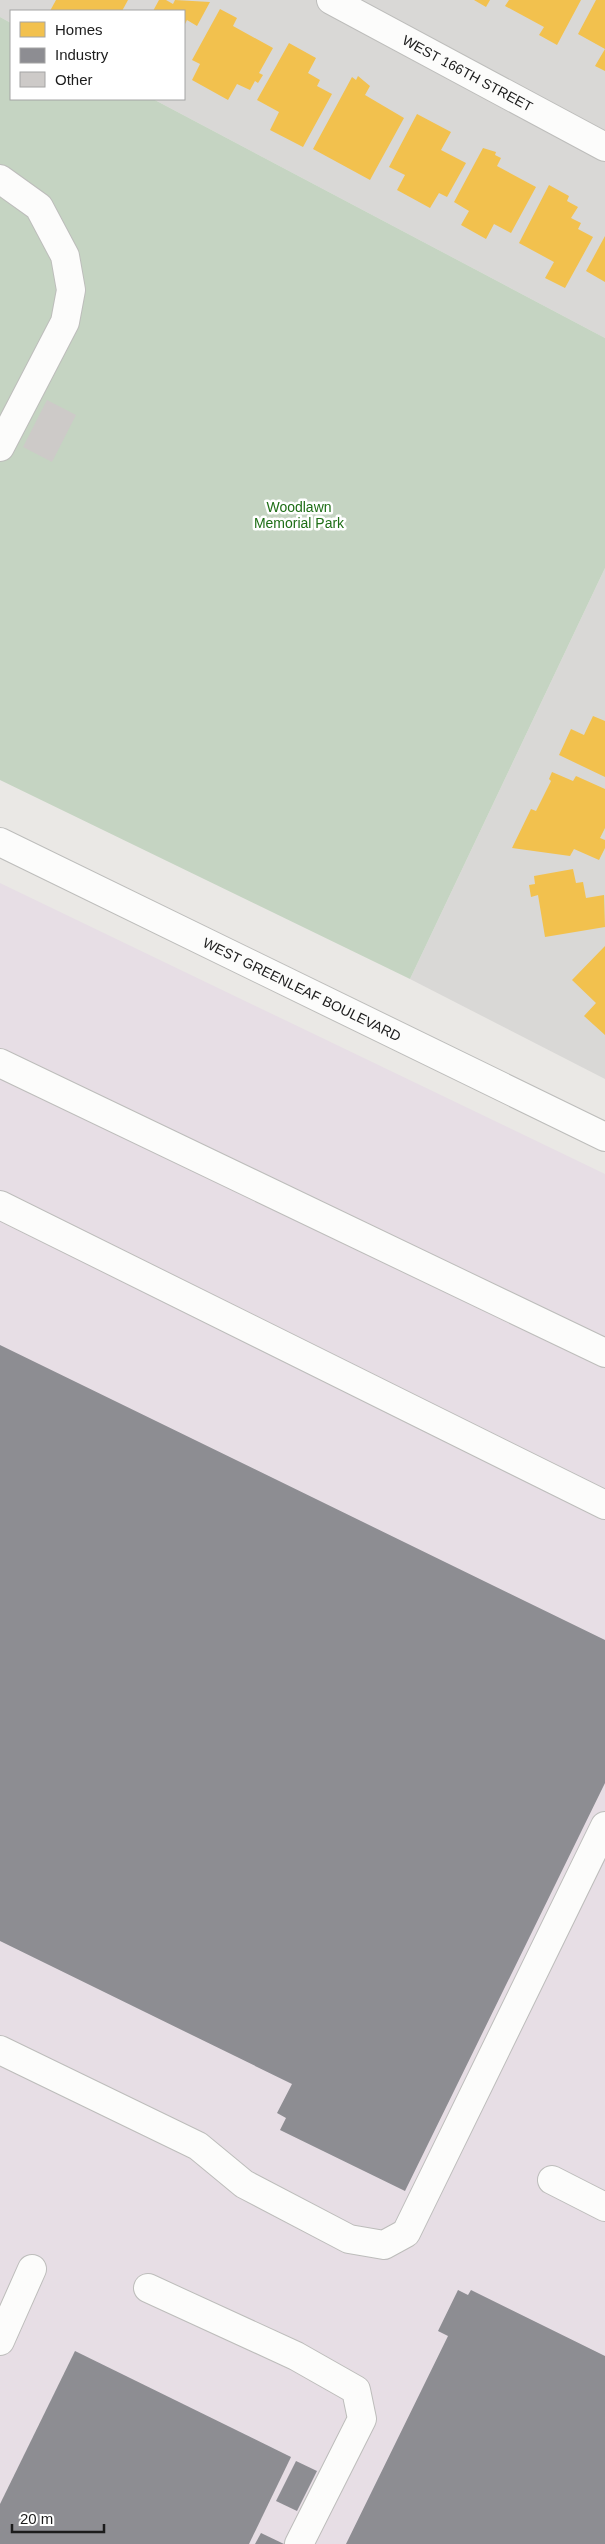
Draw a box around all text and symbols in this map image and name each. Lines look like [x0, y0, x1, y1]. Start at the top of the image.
legend [10, 10, 185, 100]
text: Homes [55, 21, 103, 38]
street label: WEST 166TH STREET [400, 32, 536, 115]
text: Industry [55, 46, 109, 63]
text: Other [55, 71, 93, 88]
park label: Woodlawn Memorial Park [254, 499, 345, 531]
street label: WEST GREENLEAF BOULEVARD [200, 934, 404, 1044]
scale bar [12, 2502, 105, 2534]
text: 20 m [20, 2510, 53, 2527]

